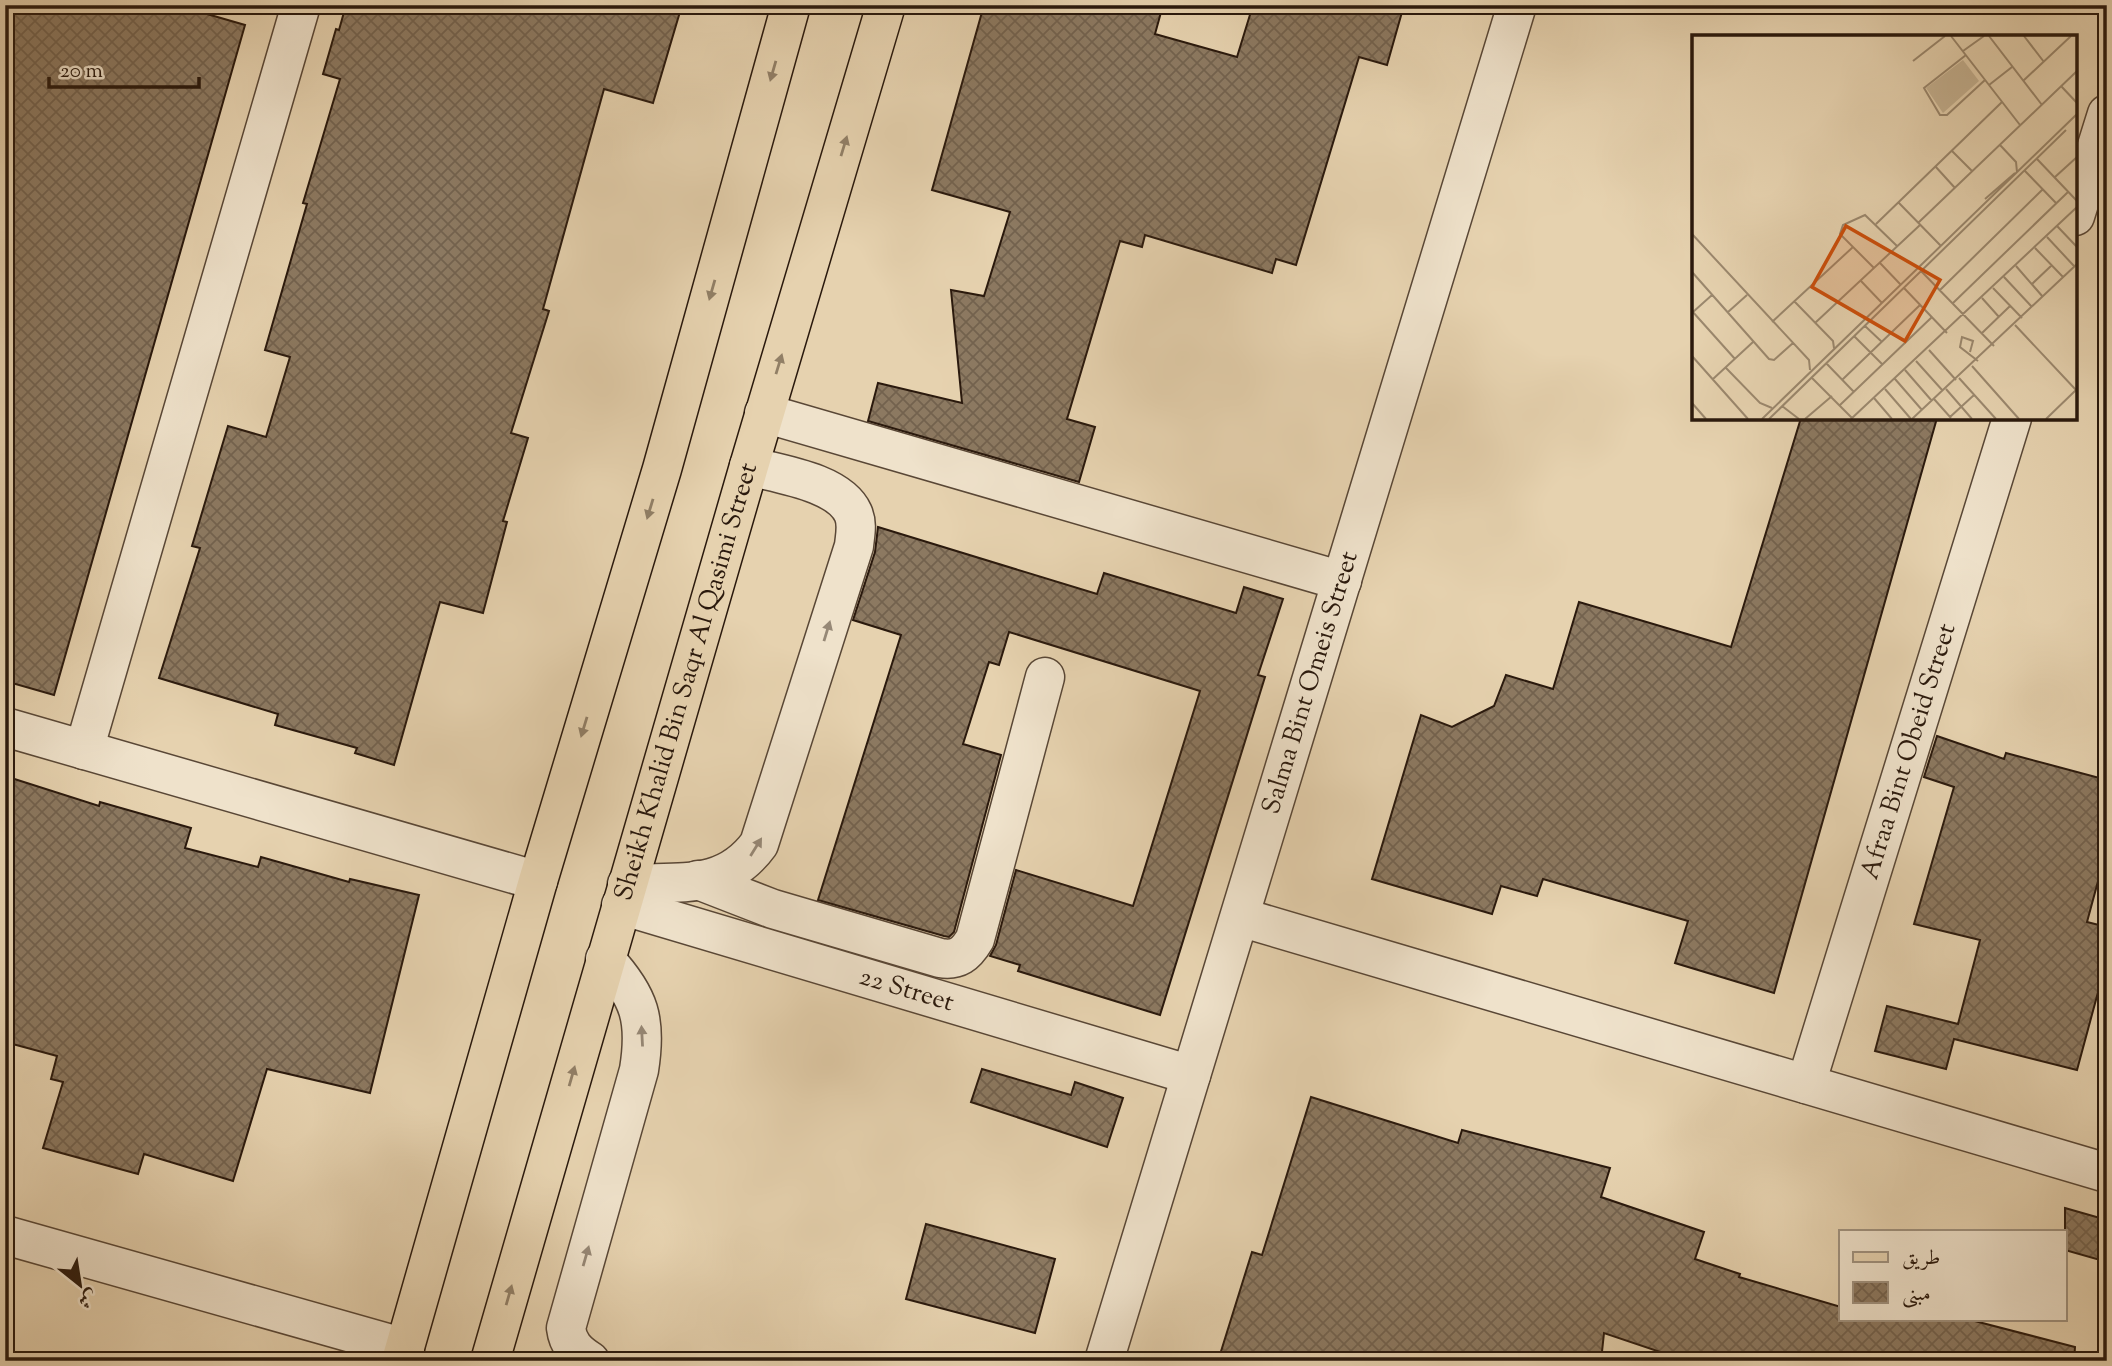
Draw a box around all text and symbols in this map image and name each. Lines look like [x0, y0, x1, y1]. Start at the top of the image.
inset map [1692, 35, 2077, 420]
scale bar [49, 46, 200, 90]
text: 20 m [60, 57, 103, 87]
one-way arrow [767, 60, 778, 82]
one-way arrow [839, 135, 849, 156]
one-way arrow [706, 280, 716, 301]
one-way arrow [774, 353, 784, 374]
street label: Sheikh Khalid Bin Saqr Al Qasimi Street [606, 458, 767, 905]
one-way arrow [644, 499, 654, 520]
street label: Salma Bint Omeis Street [1253, 547, 1368, 819]
street label: Afraa Bint Obeid Street [1852, 619, 1966, 884]
one-way arrow [823, 621, 833, 642]
one-way arrow [579, 717, 589, 738]
one-way arrow [750, 837, 763, 857]
street label: 22 Street [855, 959, 958, 1022]
one-way arrow [636, 1025, 647, 1047]
one-way arrow [567, 1066, 577, 1087]
legend [1839, 1230, 2066, 1320]
text: طريق [1902, 1244, 1940, 1274]
one-way arrow [581, 1245, 592, 1267]
north arrow [46, 1250, 116, 1320]
text: مبنى [1902, 1280, 1931, 1310]
text: ش [72, 1281, 102, 1314]
one-way arrow [505, 1284, 515, 1305]

